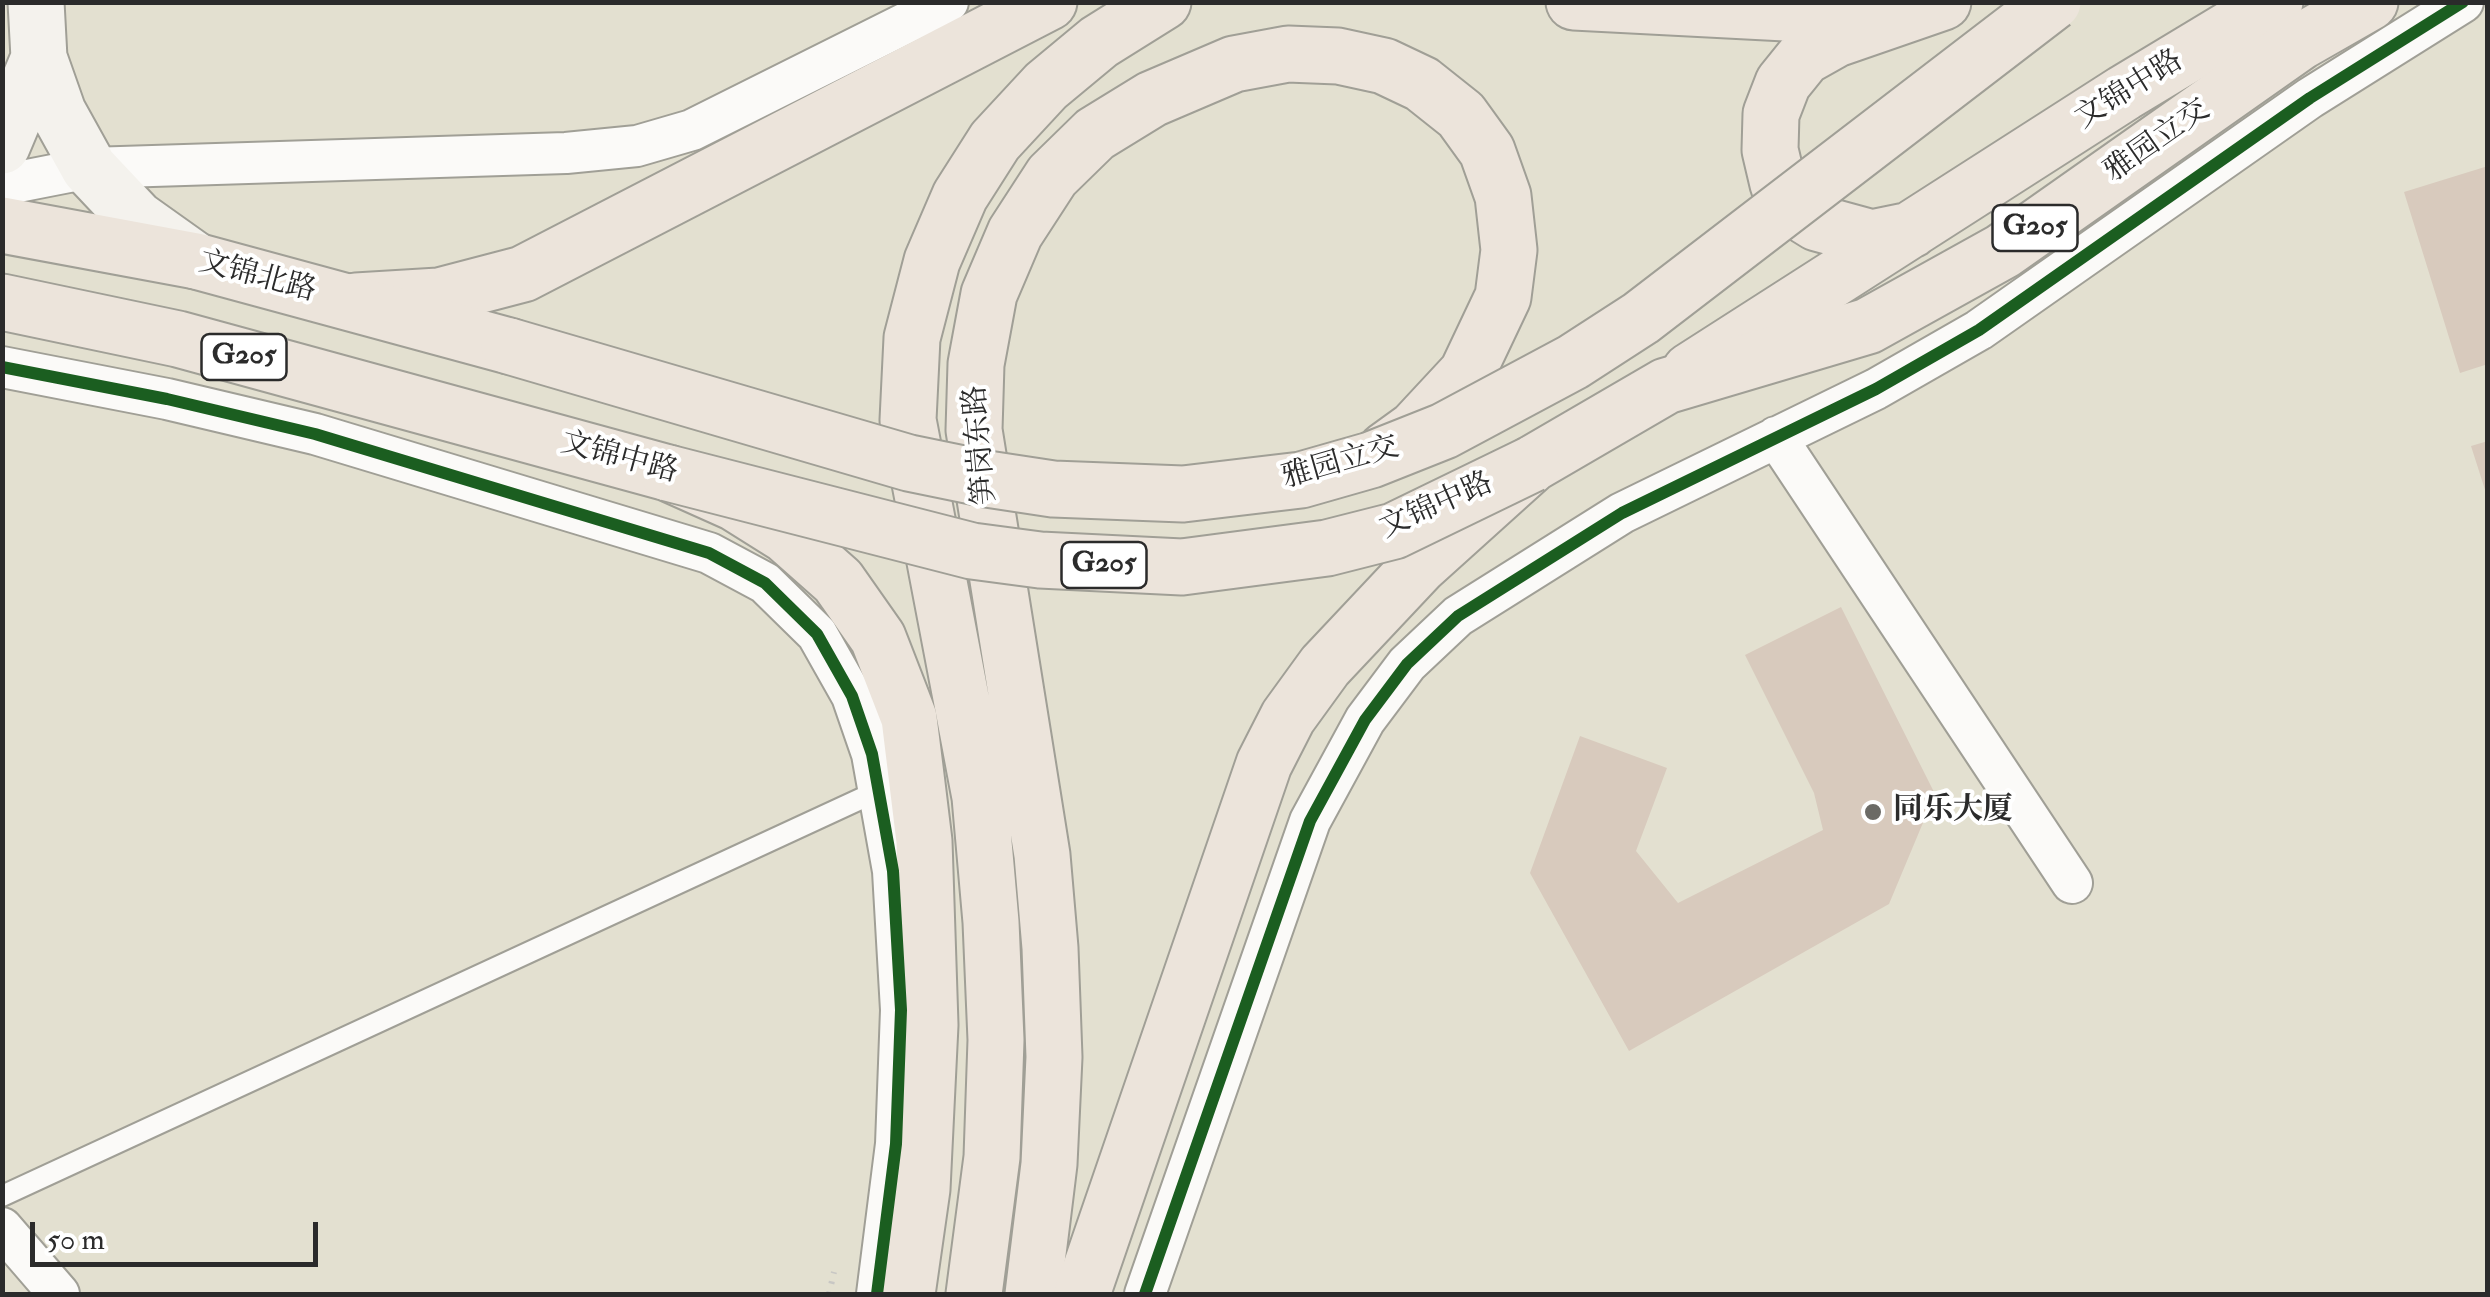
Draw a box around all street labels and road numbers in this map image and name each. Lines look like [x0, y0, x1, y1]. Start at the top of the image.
street label: 文锦中路 [2070, 44, 2190, 138]
street label: 雅园立交 [2099, 93, 2217, 191]
road number: G205 [1992, 205, 2078, 251]
street label: 文锦北路 [194, 245, 320, 311]
road number: G205 [202, 334, 286, 380]
street label: 笋岗东路 [959, 384, 1005, 506]
street label: 文锦中路 [556, 426, 682, 492]
street label: 雅园立交 [1278, 430, 1404, 498]
street label: 文锦中路 [1375, 466, 1499, 548]
road number: G205 [1062, 542, 1146, 588]

